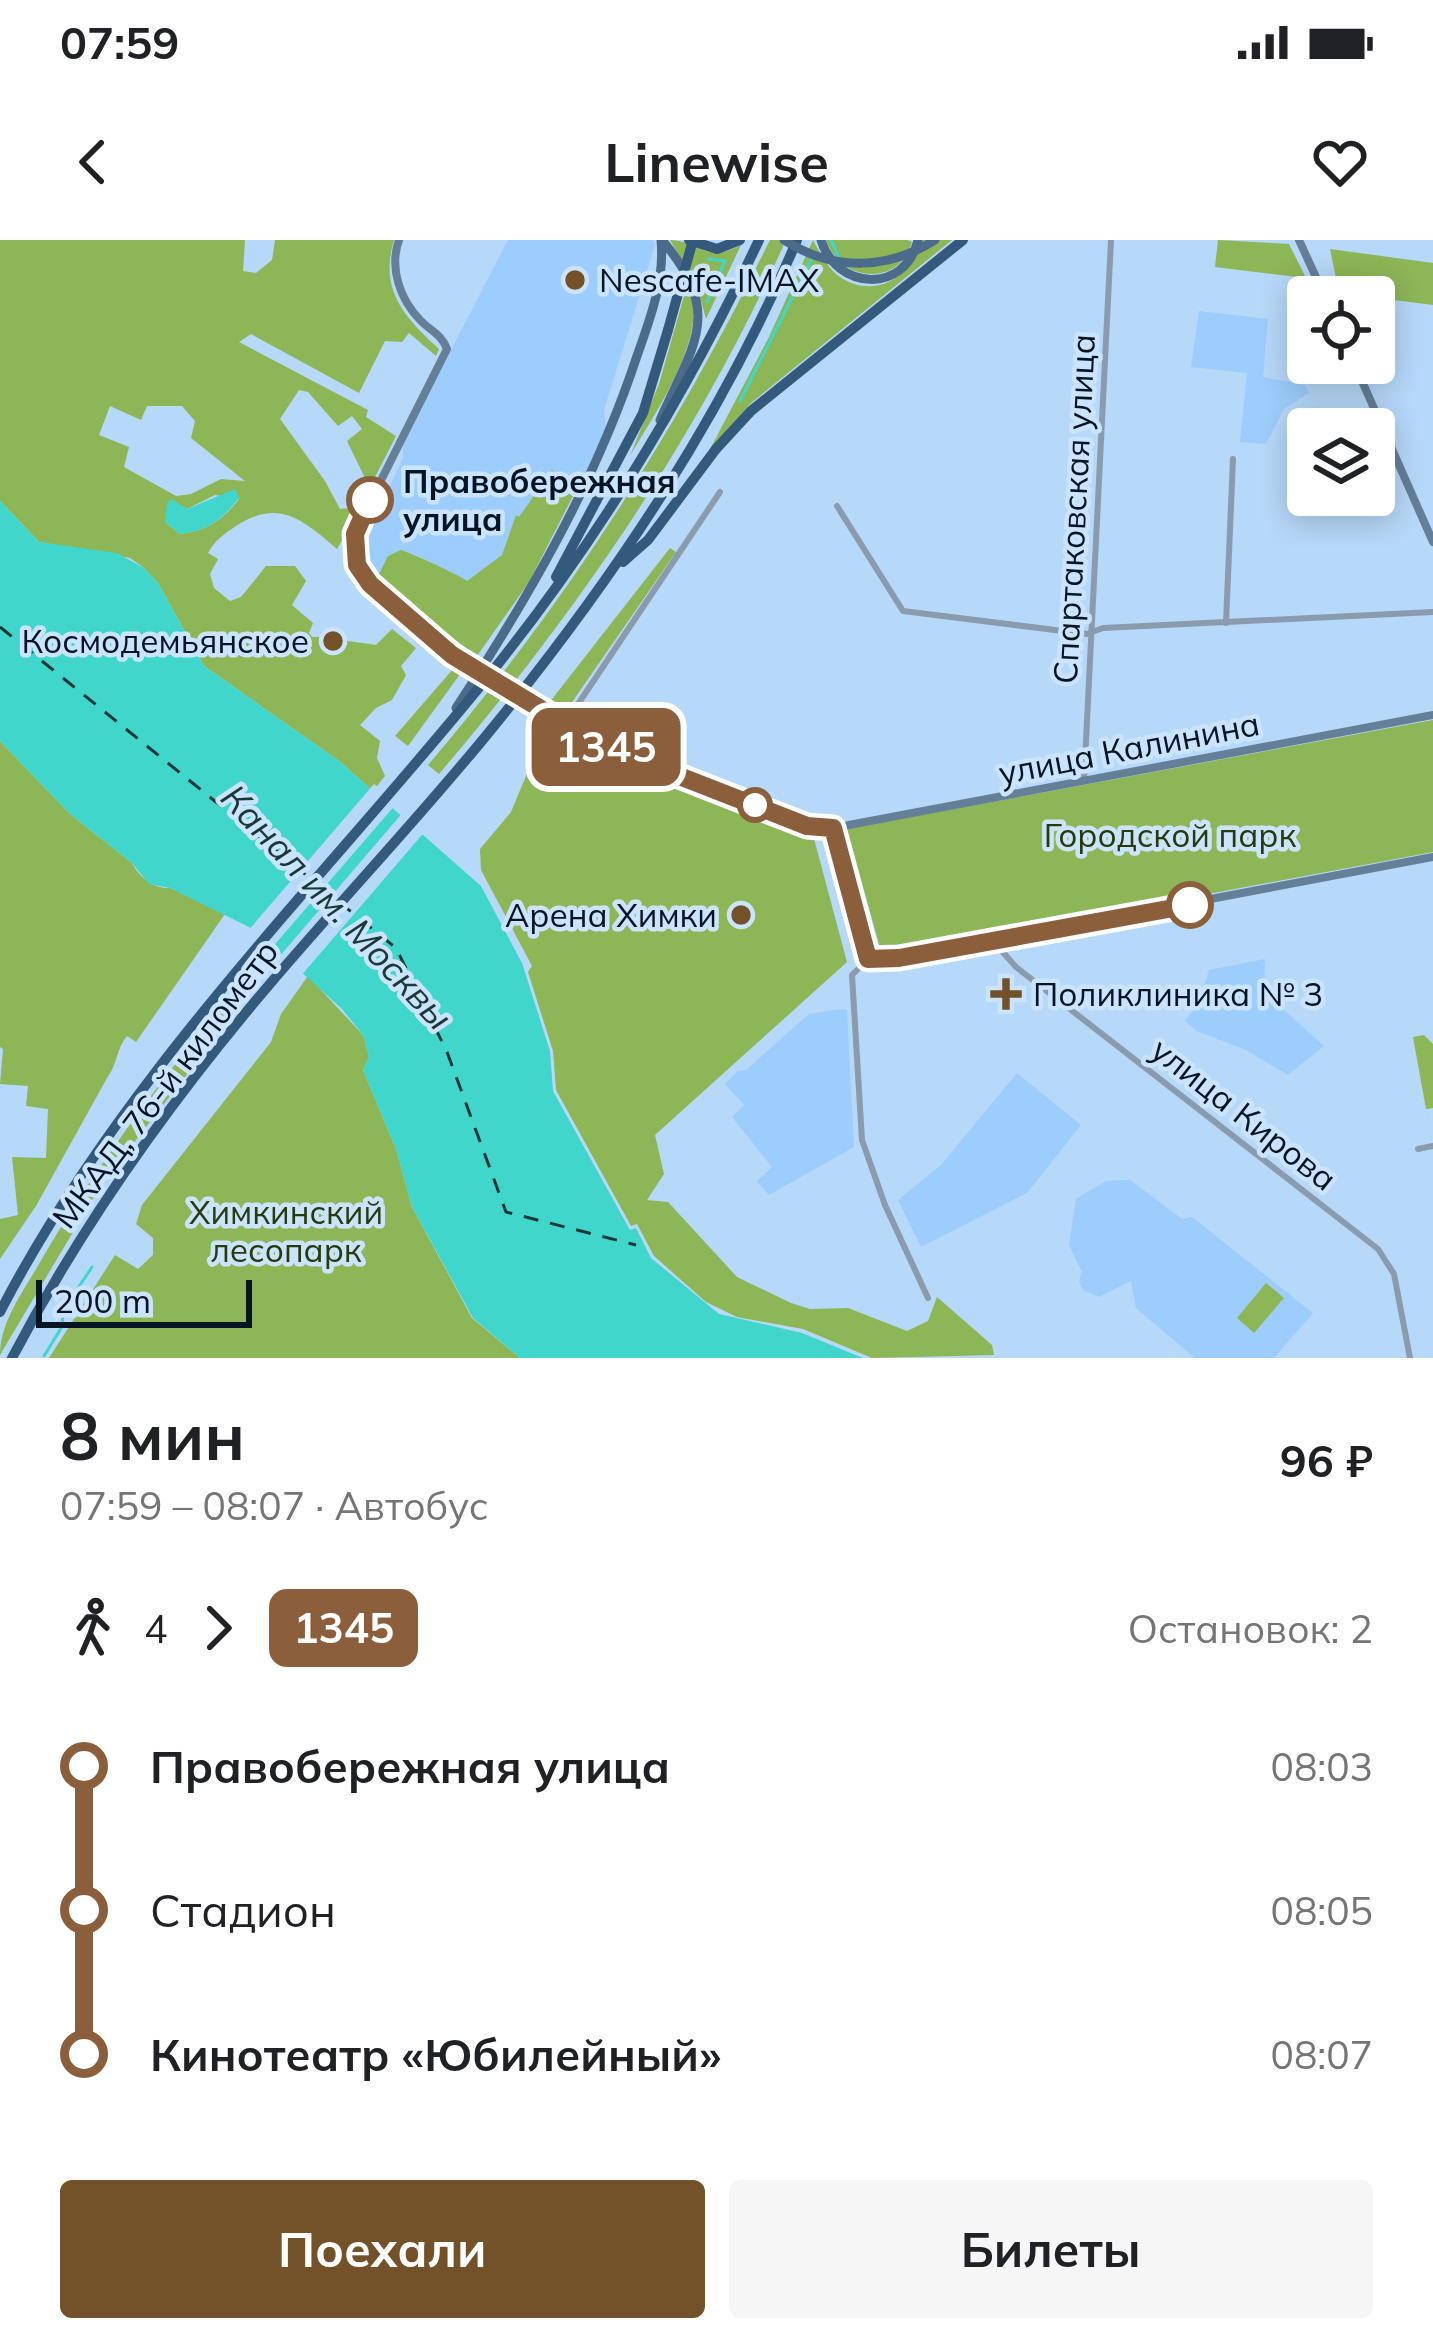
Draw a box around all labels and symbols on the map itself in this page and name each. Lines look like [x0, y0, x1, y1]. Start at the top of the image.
place label: Nescafe-IMAX [599, 259, 820, 300]
marker: Nescafe-IMAX [562, 267, 588, 293]
street label: Спартаковская улица [1044, 333, 1103, 685]
place label: Правобережная улица [403, 460, 676, 539]
marker: Правобережная улица [348, 478, 392, 522]
place label: Космодемьянское [22, 620, 309, 661]
marker: Космодемьянское [320, 628, 346, 654]
street label: улица Калинина [995, 702, 1263, 793]
line badge: 1345 [522, 708, 690, 786]
water label: Канал им. Москвы [212, 775, 463, 1039]
unlabelled marker [739, 789, 771, 821]
park label: Городской парк [1044, 814, 1296, 855]
unlabelled marker [1168, 883, 1212, 927]
place label: Арена Химки [505, 894, 717, 935]
marker: Арена Химки [728, 902, 754, 928]
street label: МКАД, 76-й километр [43, 932, 286, 1236]
place label: Поликлиника № 3 [1033, 973, 1323, 1014]
marker: Поликлиника № 3 [990, 978, 1022, 1010]
street label: улица Кирова [1143, 1029, 1345, 1199]
park label: Химкинский лесопарк [189, 1191, 383, 1270]
scale bar [36, 1274, 252, 1327]

